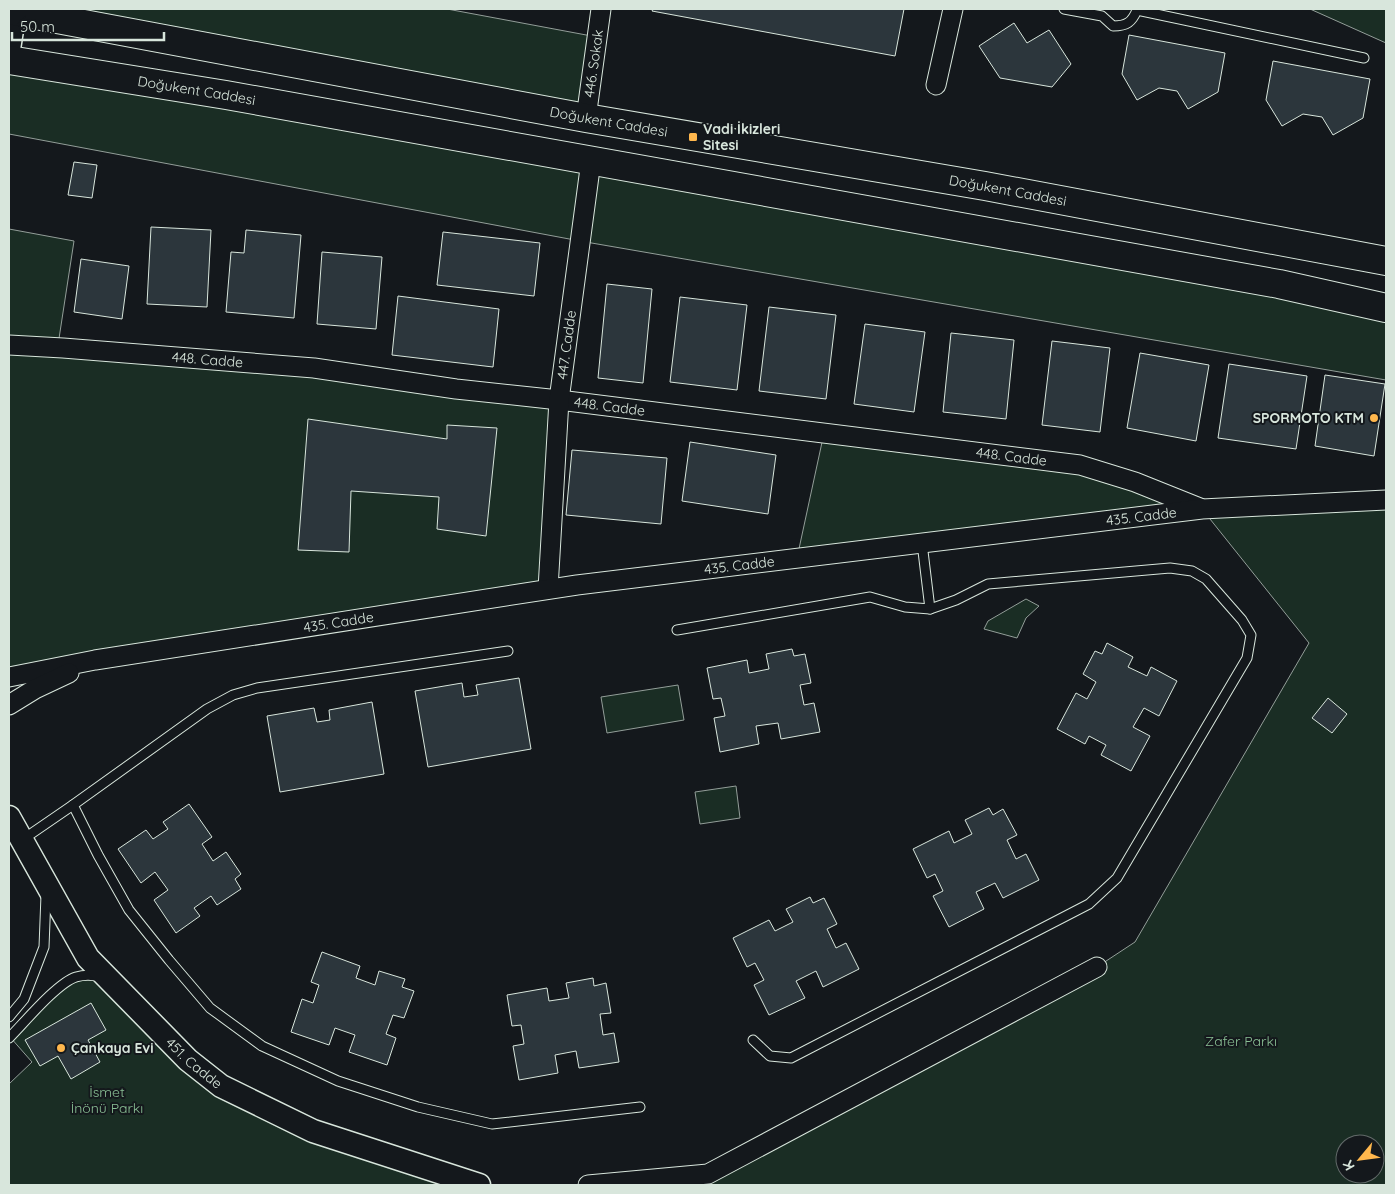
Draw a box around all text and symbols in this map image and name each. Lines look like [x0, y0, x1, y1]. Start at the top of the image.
scale bar [12, 10, 165, 42]
text: 50 m [20, 17, 55, 36]
street label: 446. Sokak [580, 28, 607, 99]
street label: Doğukent Caddesi [136, 72, 257, 109]
street label: Doğukent Caddesi [548, 102, 669, 141]
place label: Vadi İkizleri Sitesi [703, 120, 780, 154]
marker: Vadi İkizleri Sitesi [687, 131, 699, 143]
street label: Doğukent Caddesi [948, 171, 1068, 210]
street label: 447. Cadde [553, 309, 580, 380]
street label: 448. Cadde [171, 348, 244, 371]
street label: 448. Cadde [573, 393, 646, 420]
place label: SPORMOTO KTM [1253, 409, 1364, 427]
marker: SPORMOTO KTM [1368, 412, 1380, 424]
street label: 448. Cadde [975, 443, 1048, 470]
street label: 435. Cadde [1105, 503, 1178, 530]
street label: 435. Cadde [703, 552, 776, 578]
street label: 435. Cadde [302, 608, 375, 636]
park label: Zafer Parkı [1205, 1032, 1277, 1050]
street label: 451. Cadde [162, 1034, 226, 1093]
place label: Çankaya Evi [71, 1039, 154, 1057]
marker: Çankaya Evi [55, 1042, 67, 1054]
park label: İsmet İnönü Parkı [71, 1083, 143, 1117]
north arrow [1335, 1134, 1385, 1184]
text: K [1339, 1157, 1359, 1174]

